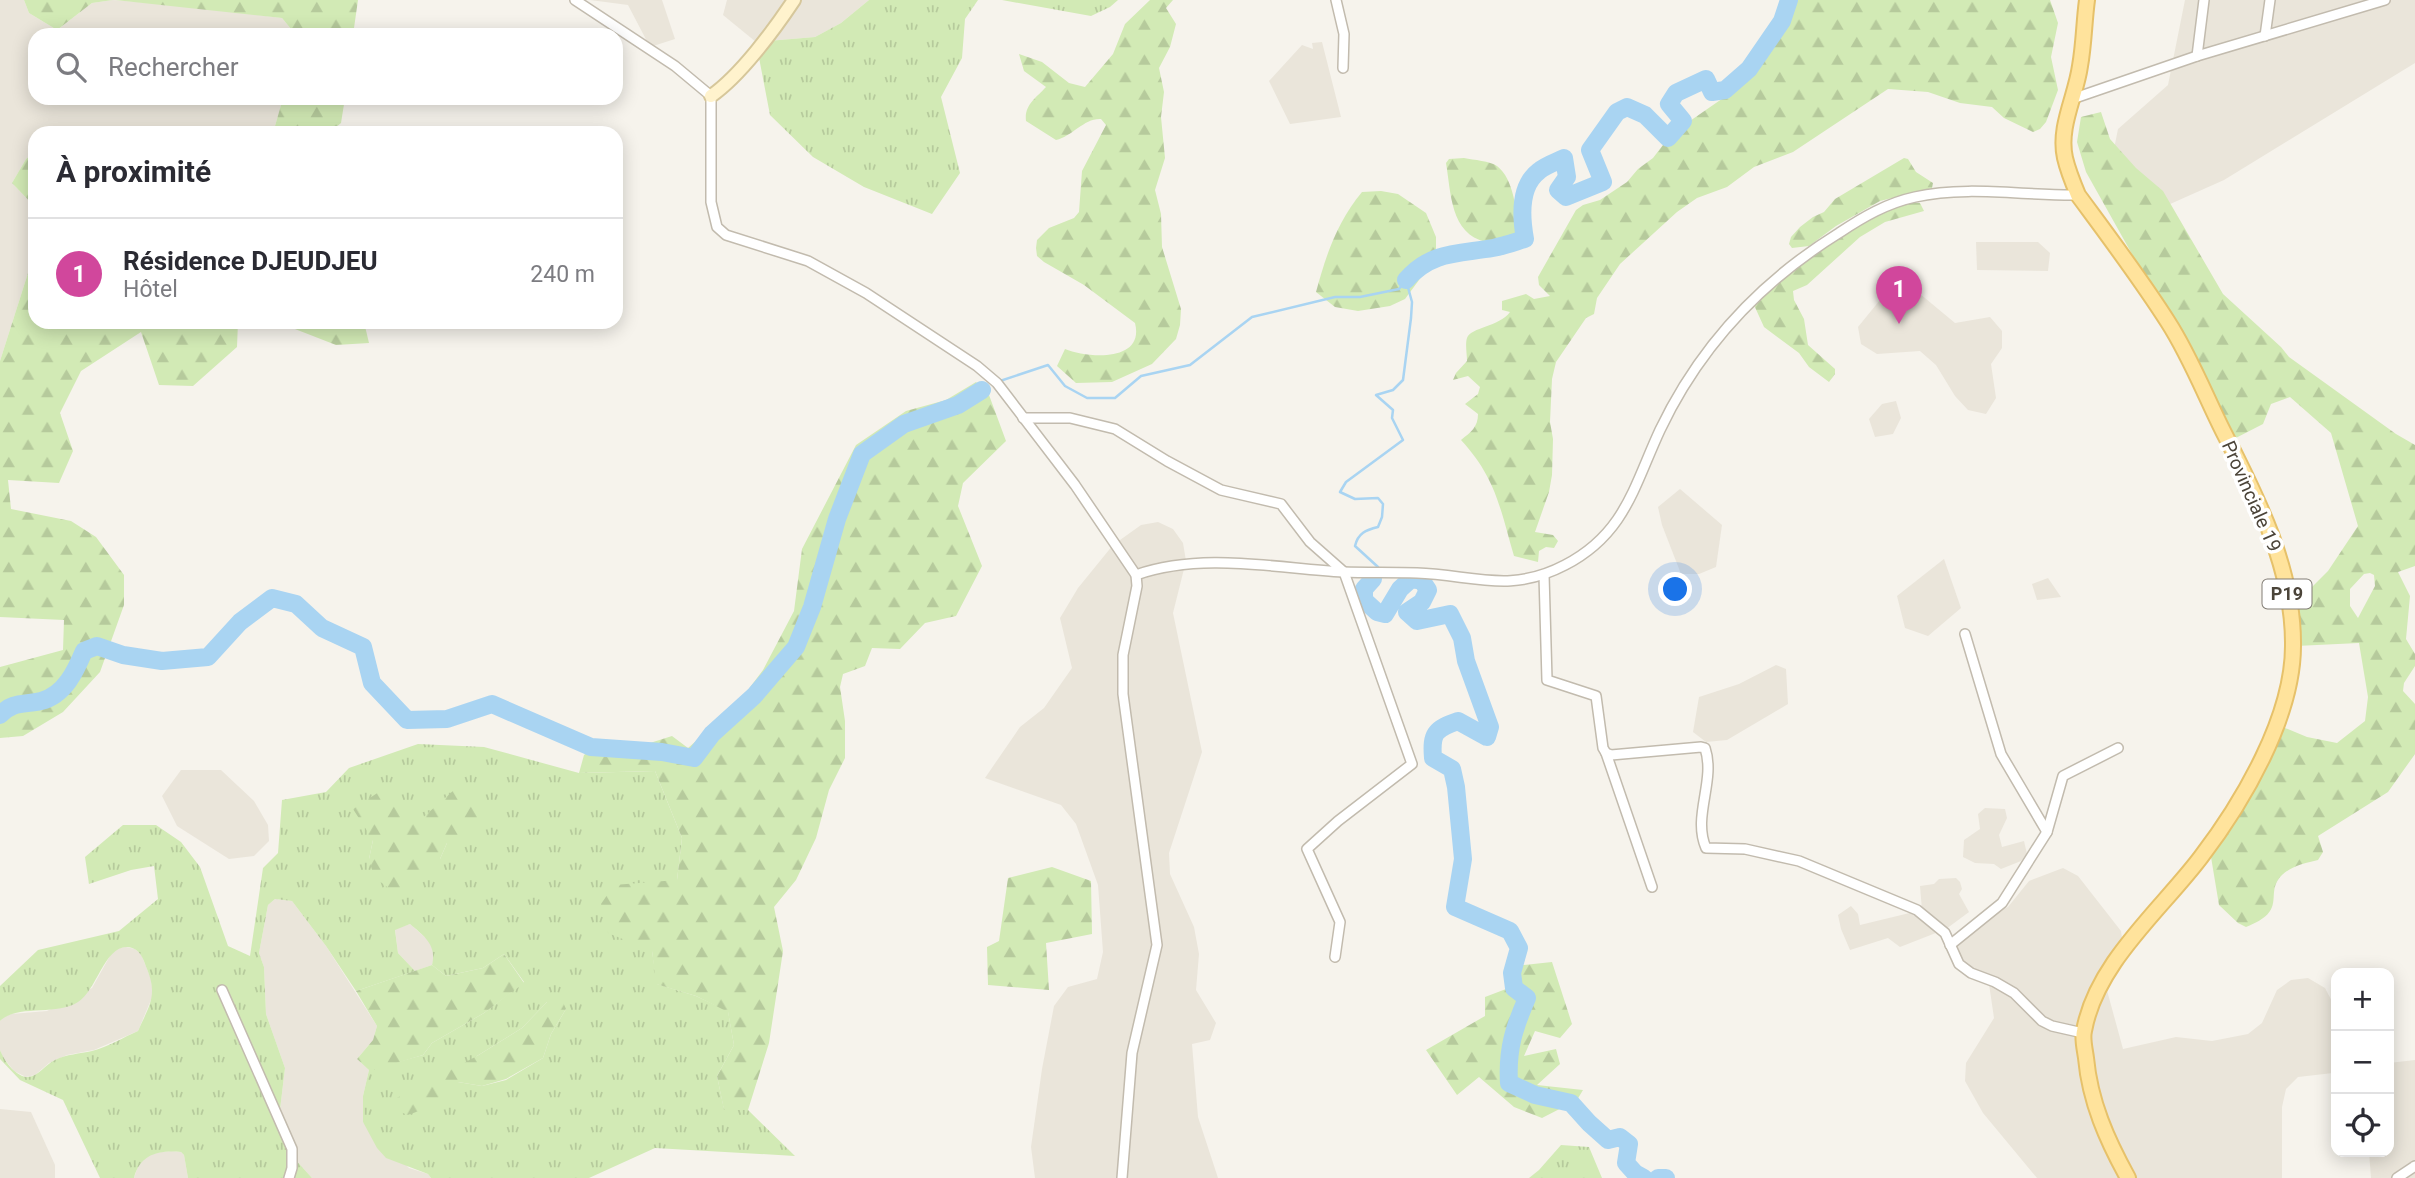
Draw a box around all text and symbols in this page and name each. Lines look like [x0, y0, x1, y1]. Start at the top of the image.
search box [28, 28, 623, 105]
icon: search [52, 48, 90, 86]
text: Rechercher [108, 52, 239, 82]
text: À proximité [56, 154, 211, 189]
text: Résidence DJEUDJEU [123, 246, 378, 276]
text: 1 [72, 261, 86, 288]
text: 240 m [530, 261, 595, 288]
pin: 1 [1876, 266, 1922, 324]
text: Hôtel [123, 276, 178, 303]
street label: Provinciale 19 [2217, 437, 2286, 555]
your location [1658, 572, 1692, 606]
road number: P19 [2262, 580, 2312, 608]
map controls [2331, 968, 2394, 1157]
button: + [2331, 968, 2394, 1031]
button: − [2331, 1031, 2394, 1094]
button: locate [2331, 1094, 2394, 1157]

